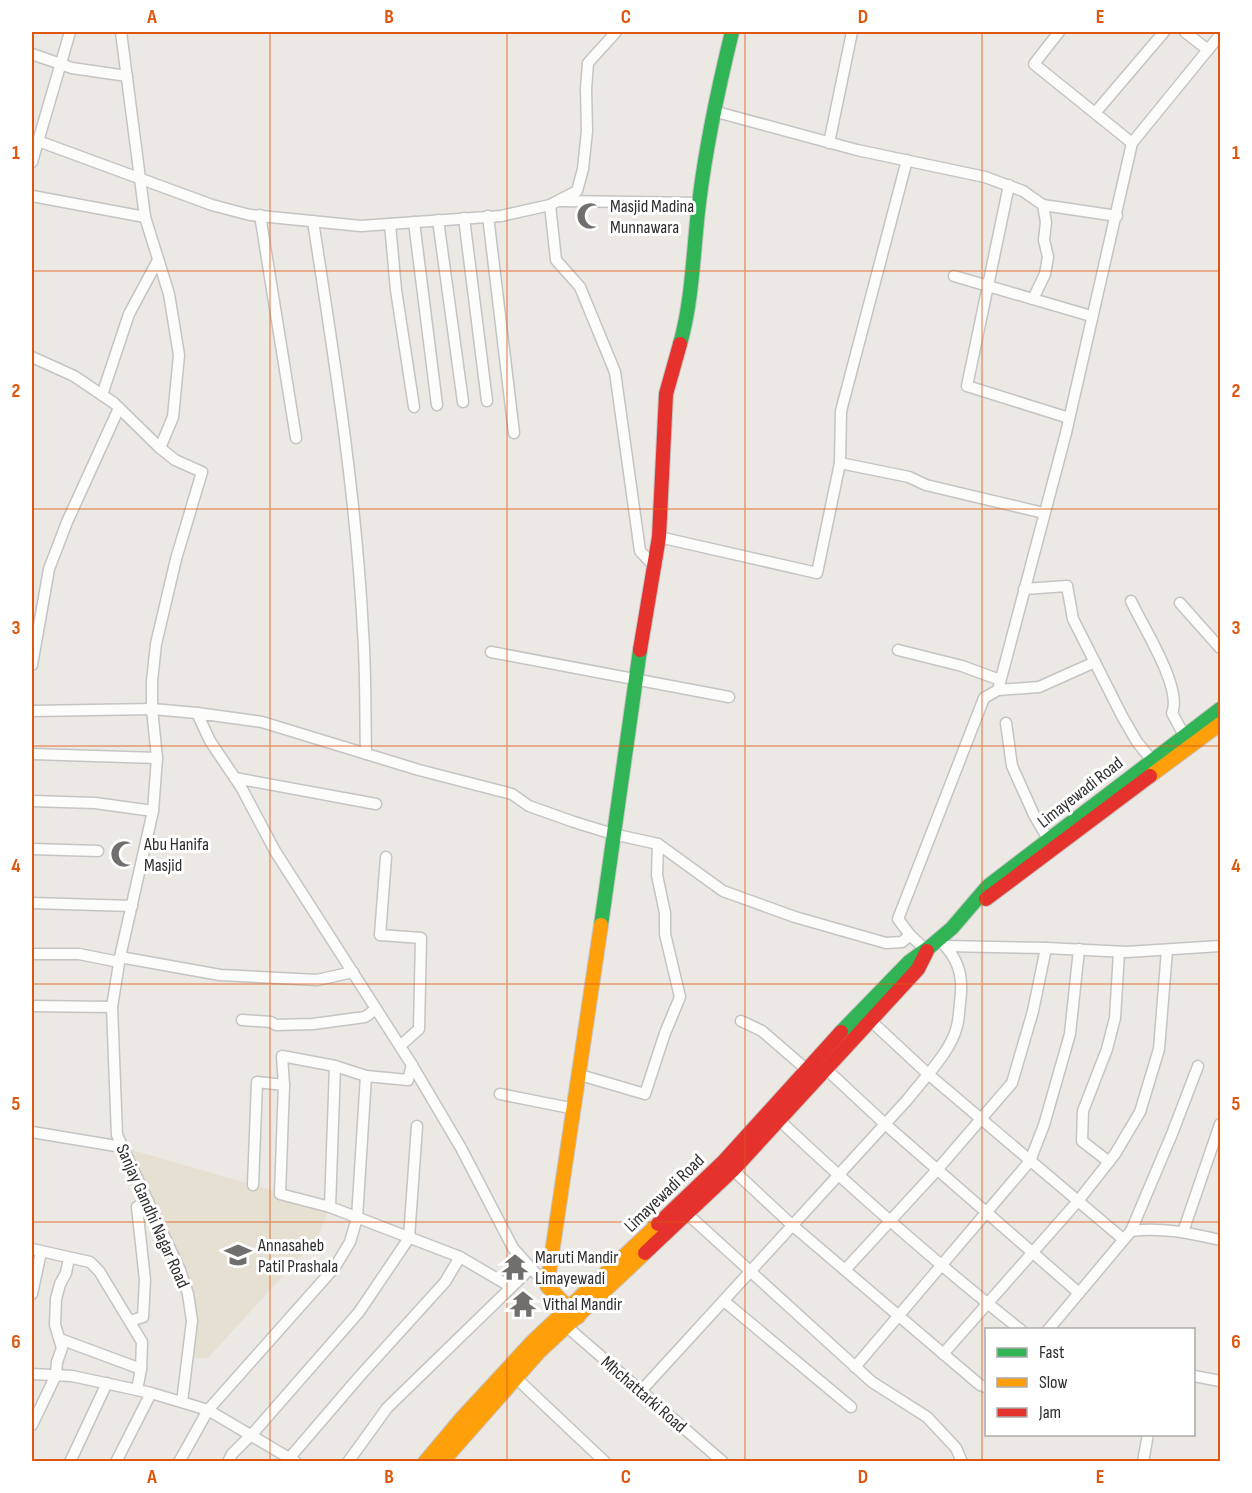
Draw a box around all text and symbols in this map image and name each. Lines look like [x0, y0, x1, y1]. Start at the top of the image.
text: A [146, 5, 157, 29]
text: B [384, 5, 394, 29]
text: C [621, 5, 631, 29]
text: D [858, 5, 868, 29]
text: E [1096, 5, 1104, 29]
text: 1 [12, 141, 20, 165]
text: 1 [1232, 141, 1240, 165]
place label: Masjid Madina Munnawara [610, 196, 694, 238]
mosque icon: Masjid Madina Munnawara [575, 201, 605, 231]
text: 2 [12, 379, 20, 403]
text: 2 [1232, 379, 1240, 403]
text: 3 [12, 616, 21, 640]
text: 3 [1232, 616, 1241, 640]
street label: Limayewadi Road [1033, 752, 1127, 832]
place label: Abu Hanifa Masjid [143, 834, 209, 876]
mosque icon: Abu Hanifa Masjid [109, 839, 139, 869]
text: 4 [11, 854, 21, 878]
text: 4 [1231, 854, 1241, 878]
text: 5 [12, 1092, 21, 1116]
text: 5 [1232, 1092, 1241, 1116]
street label: Sanjay Gandhi Nagar Road [111, 1141, 194, 1291]
street label: Limayewadi Road [620, 1150, 709, 1237]
place label: Annasaheb Patil Prashala [257, 1235, 338, 1277]
school or university icon: Annasaheb Patil Prashala [223, 1240, 253, 1270]
place label: Maruti Mandir Limayewadi [535, 1247, 618, 1289]
temple icon: Maruti Mandir Limayewadi [500, 1252, 530, 1282]
temple icon: Vithal Mandir [508, 1289, 538, 1319]
place label: Vithal Mandir [543, 1294, 622, 1315]
legend [985, 1328, 1195, 1436]
text: 6 [11, 1330, 21, 1354]
text: 6 [1231, 1330, 1241, 1354]
text: Fast [1039, 1342, 1065, 1363]
street label: Mhchattarki Road [597, 1352, 691, 1437]
text: Slow [1039, 1372, 1068, 1393]
text: Jam [1038, 1402, 1061, 1423]
text: A [146, 1465, 157, 1489]
text: B [384, 1465, 394, 1489]
text: C [621, 1465, 631, 1489]
text: D [858, 1465, 868, 1489]
text: E [1096, 1465, 1104, 1489]

